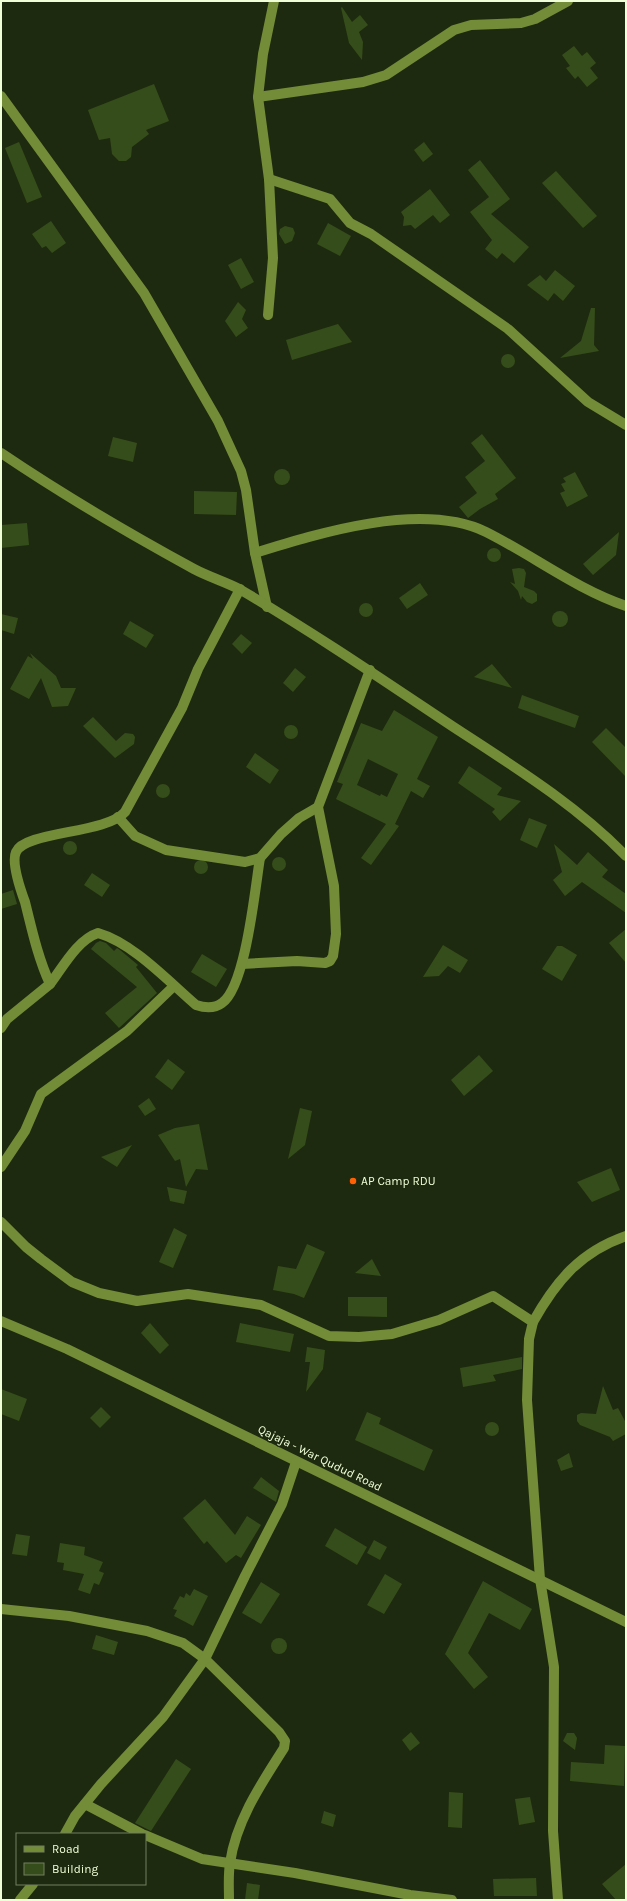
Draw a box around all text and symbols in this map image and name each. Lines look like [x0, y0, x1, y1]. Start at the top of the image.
place label: AP Camp RDU [361, 1174, 436, 1188]
marker: AP Camp RDU [348, 1176, 358, 1186]
street label: Qajaja - War Qudud Road [256, 1422, 384, 1494]
legend [16, 1833, 146, 1885]
text: Road [52, 1842, 80, 1856]
text: Building [52, 1862, 99, 1876]

